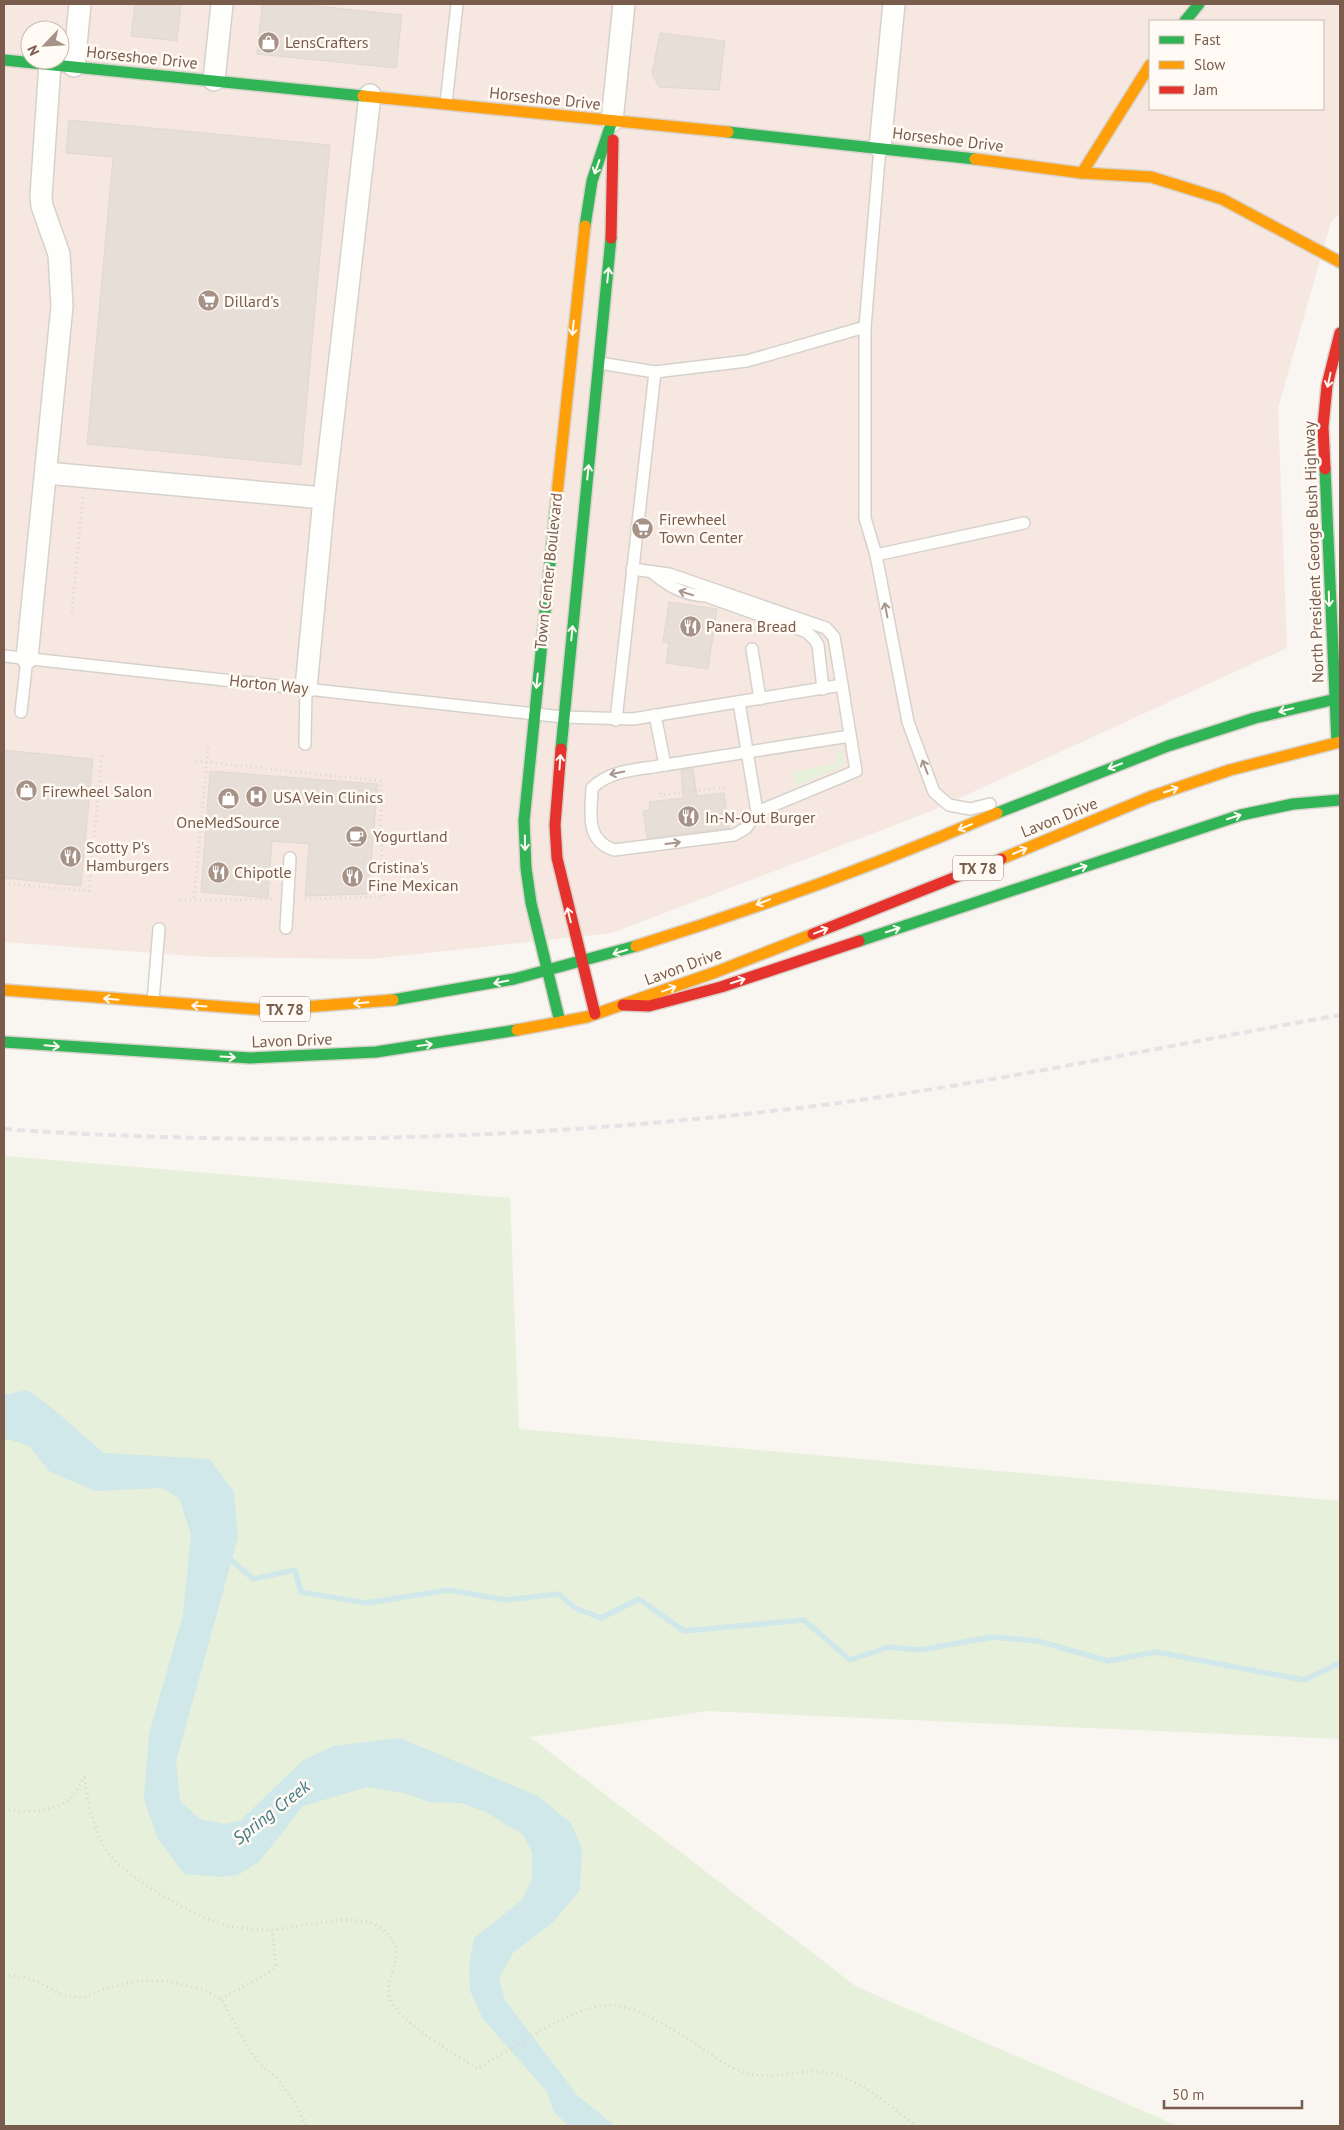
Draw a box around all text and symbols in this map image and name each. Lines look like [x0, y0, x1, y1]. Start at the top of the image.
north arrow [20, 20, 70, 70]
legend [1149, 20, 1324, 110]
shop icon: LensCrafters [257, 30, 281, 54]
text: Fast [1194, 30, 1221, 49]
place label: LensCrafters [285, 32, 369, 52]
street label: Horseshoe Drive [85, 41, 199, 73]
text: N [23, 43, 43, 58]
text: Slow [1194, 55, 1225, 74]
text: Jam [1193, 80, 1218, 99]
street label: Horseshoe Drive [488, 82, 602, 114]
street label: Horseshoe Drive [891, 122, 1005, 156]
one-way arrow [591, 159, 601, 175]
one-way arrow [603, 268, 612, 284]
supermarket icon: Dillard's [196, 289, 220, 313]
place label: Dillard's [224, 291, 280, 311]
one-way arrow [569, 320, 578, 336]
one-way arrow [1323, 371, 1333, 387]
street label: North President George Bush Highway [1298, 420, 1328, 683]
one-way arrow [583, 464, 593, 480]
street label: Town Center Boulevard [530, 492, 566, 650]
place label: Firewheel Town Center [659, 509, 744, 547]
supermarket icon: Firewheel Town Center [631, 516, 655, 540]
one-way arrow [678, 587, 694, 597]
one-way arrow [1325, 591, 1334, 607]
one-way arrow [881, 602, 891, 618]
restaurant icon: Panera Bread [678, 614, 702, 638]
place label: Panera Bread [706, 616, 796, 636]
one-way arrow [567, 626, 577, 642]
street label: Horton Way [228, 670, 310, 698]
one-way arrow [532, 673, 542, 689]
one-way arrow [1279, 706, 1295, 715]
one-way arrow [555, 755, 565, 771]
one-way arrow [920, 760, 929, 775]
one-way arrow [1108, 762, 1123, 771]
one-way arrow [609, 769, 625, 779]
shop icon: Firewheel Salon [14, 779, 38, 803]
place label: Firewheel Salon [42, 781, 152, 801]
hospital icon: USA Vein Clinics [245, 785, 269, 809]
one-way arrow [1162, 785, 1178, 794]
shop icon: OneMedSource [216, 786, 240, 810]
place label: USA Vein Clinics [273, 787, 383, 807]
street label: Lavon Drive [1018, 793, 1100, 841]
restaurant icon: In-N-Out Burger [677, 805, 701, 829]
place label: In-N-Out Burger [705, 807, 816, 827]
place label: OneMedSource [176, 812, 280, 832]
one-way arrow [1226, 812, 1242, 821]
one-way arrow [958, 823, 973, 833]
cafe icon: Yogurtland [345, 824, 369, 848]
place label: Yogurtland [373, 826, 448, 846]
one-way arrow [520, 834, 530, 851]
place label: Scotty P's Hamburgers [86, 837, 170, 875]
one-way arrow [664, 838, 680, 848]
restaurant icon: Scotty P's Hamburgers [58, 844, 82, 868]
one-way arrow [1012, 845, 1027, 855]
road number: TX 78 [953, 856, 1003, 880]
place label: Cristina's Fine Mexican [368, 857, 459, 895]
restaurant icon: Chipotle [206, 860, 230, 884]
place label: Chipotle [234, 862, 292, 882]
one-way arrow [1072, 863, 1087, 872]
restaurant icon: Cristina's Fine Mexican [340, 864, 364, 888]
one-way arrow [756, 898, 772, 907]
one-way arrow [564, 908, 573, 924]
one-way arrow [884, 925, 900, 934]
one-way arrow [812, 926, 828, 935]
street label: Lavon Drive [642, 943, 724, 989]
one-way arrow [612, 947, 628, 957]
one-way arrow [730, 976, 746, 986]
one-way arrow [494, 977, 510, 987]
one-way arrow [660, 984, 676, 993]
one-way arrow [103, 994, 119, 1004]
road number: TX 78 [260, 996, 310, 1022]
one-way arrow [354, 999, 370, 1008]
one-way arrow [192, 1001, 208, 1011]
street label: Lavon Drive [251, 1029, 333, 1051]
one-way arrow [416, 1040, 432, 1050]
one-way arrow [44, 1041, 60, 1051]
one-way arrow [219, 1053, 235, 1062]
water label: Spring Creek [228, 1774, 315, 1849]
scale bar [1164, 2078, 1302, 2110]
text: 50 m [1172, 2085, 1205, 2104]

